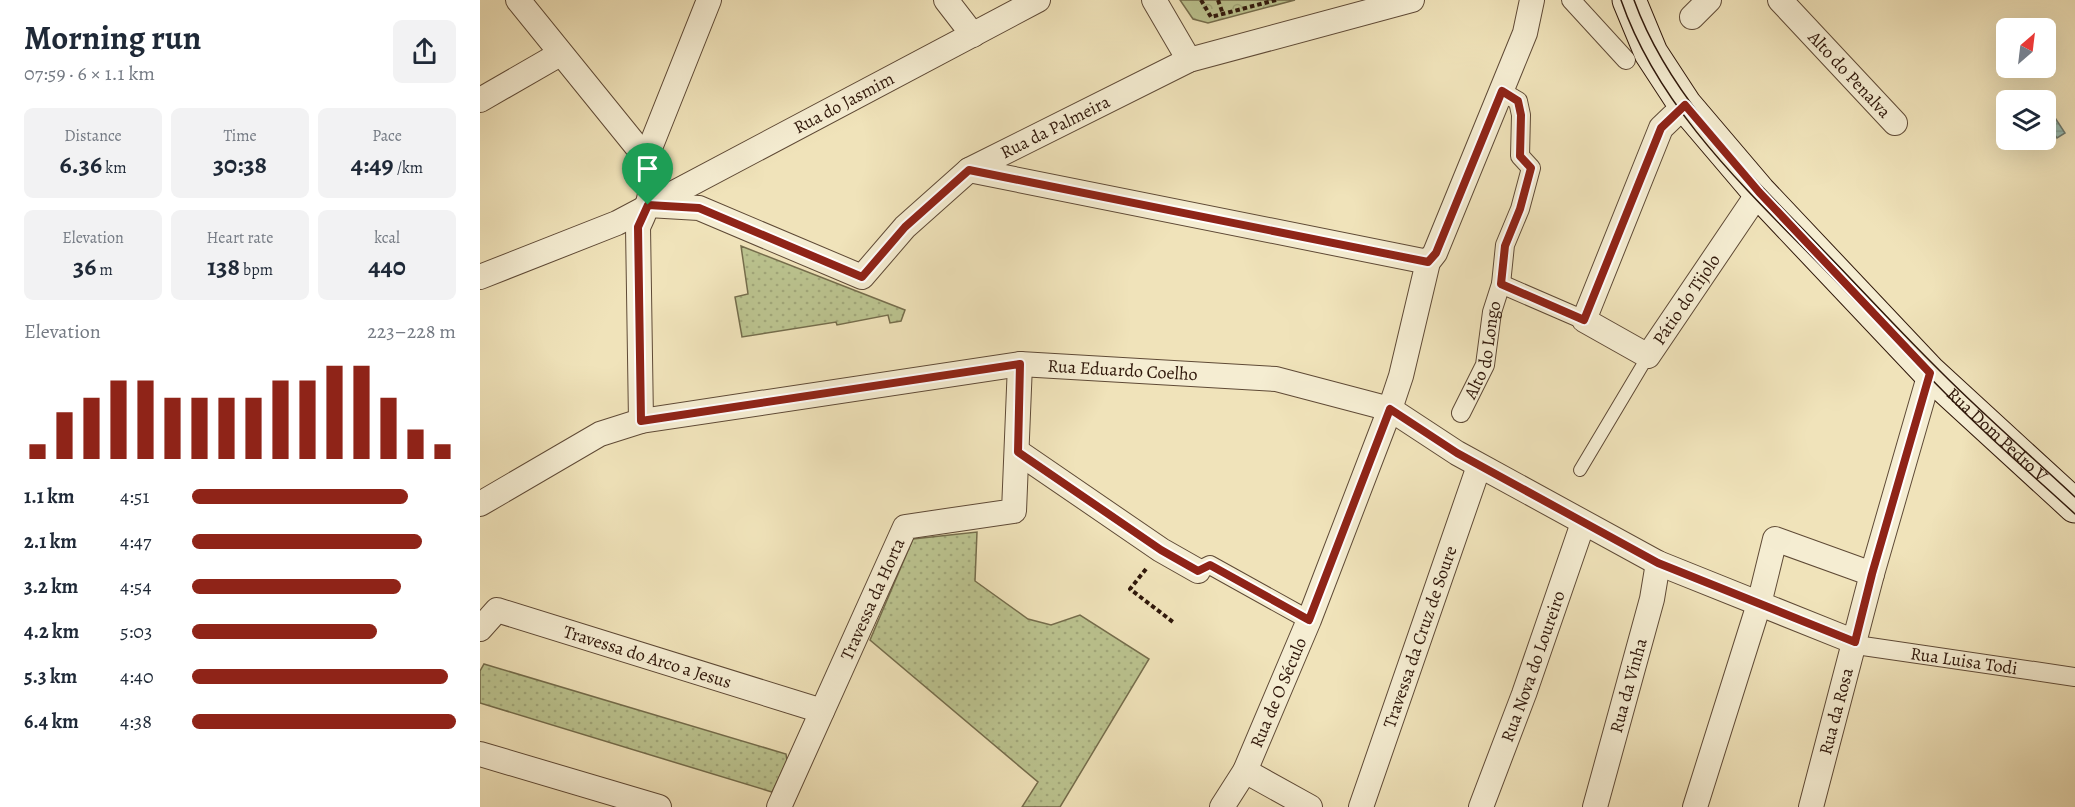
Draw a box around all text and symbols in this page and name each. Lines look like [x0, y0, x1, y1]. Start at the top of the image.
text: Morning run [24, 15, 201, 60]
north arrow [1996, 18, 2056, 78]
map controls [1996, 18, 2056, 150]
button: share [393, 20, 456, 83]
street label: Alto do Penalva [1802, 25, 1897, 124]
text: 07:59 · 6 × 1.1 km [24, 60, 155, 87]
street label: Rua do Jasmim [789, 66, 898, 139]
street label: Rua da Palmeira [996, 89, 1114, 164]
button: layers [1996, 90, 2056, 150]
text: Distance [64, 125, 122, 147]
text: Time [223, 125, 257, 147]
text: Pace [372, 125, 402, 147]
pin [622, 143, 673, 205]
text: 6.36 [59, 147, 102, 182]
text: 30:38 [213, 147, 267, 182]
text: 4:49 [351, 147, 393, 182]
icon: arrive [631, 152, 664, 185]
text: km [102, 157, 127, 179]
text: /km [393, 157, 423, 179]
text: Elevation [62, 227, 124, 249]
text: Heart rate [207, 227, 273, 249]
text: kcal [374, 227, 400, 249]
text: 36 [73, 249, 96, 284]
text: 138 [207, 249, 240, 284]
text: 440 [368, 249, 406, 284]
street label: Pátio do Tijolo [1647, 249, 1726, 349]
text: m [96, 259, 113, 281]
text: bpm [240, 259, 273, 281]
street label: Alto do Longo [1458, 297, 1507, 404]
text: Elevation [24, 318, 101, 345]
text: 223–228 m [367, 318, 456, 345]
street label: Rua Eduardo Coelho [1047, 354, 1198, 386]
street label: Rua Dom Pedro V [1941, 382, 2053, 487]
text: 1.1 km [24, 483, 74, 510]
text: 4:51 [120, 483, 149, 510]
text: 2.1 km [24, 528, 77, 555]
text: 4:47 [120, 528, 151, 555]
street label: Travessa da Horta [835, 534, 911, 664]
street label: Travessa da Cruz de Soure [1377, 543, 1463, 731]
text: 3.2 km [24, 573, 78, 600]
text: 4:54 [120, 573, 151, 600]
street label: Rua Nova do Loureiro [1495, 587, 1571, 745]
text: 4.2 km [24, 618, 79, 645]
text: 5:03 [120, 618, 152, 645]
street label: Travessa do Arco a Jesus [560, 619, 734, 694]
street label: Rua de O Século [1244, 634, 1312, 751]
street label: Rua da Vinha [1604, 635, 1653, 735]
street label: Rua Luisa Todi [1909, 641, 2019, 680]
text: 5.3 km [24, 663, 77, 690]
text: 4:40 [120, 663, 154, 690]
street label: Rua da Rosa [1813, 665, 1859, 757]
text: 6.4 km [24, 708, 79, 735]
text: 4:38 [120, 708, 152, 735]

